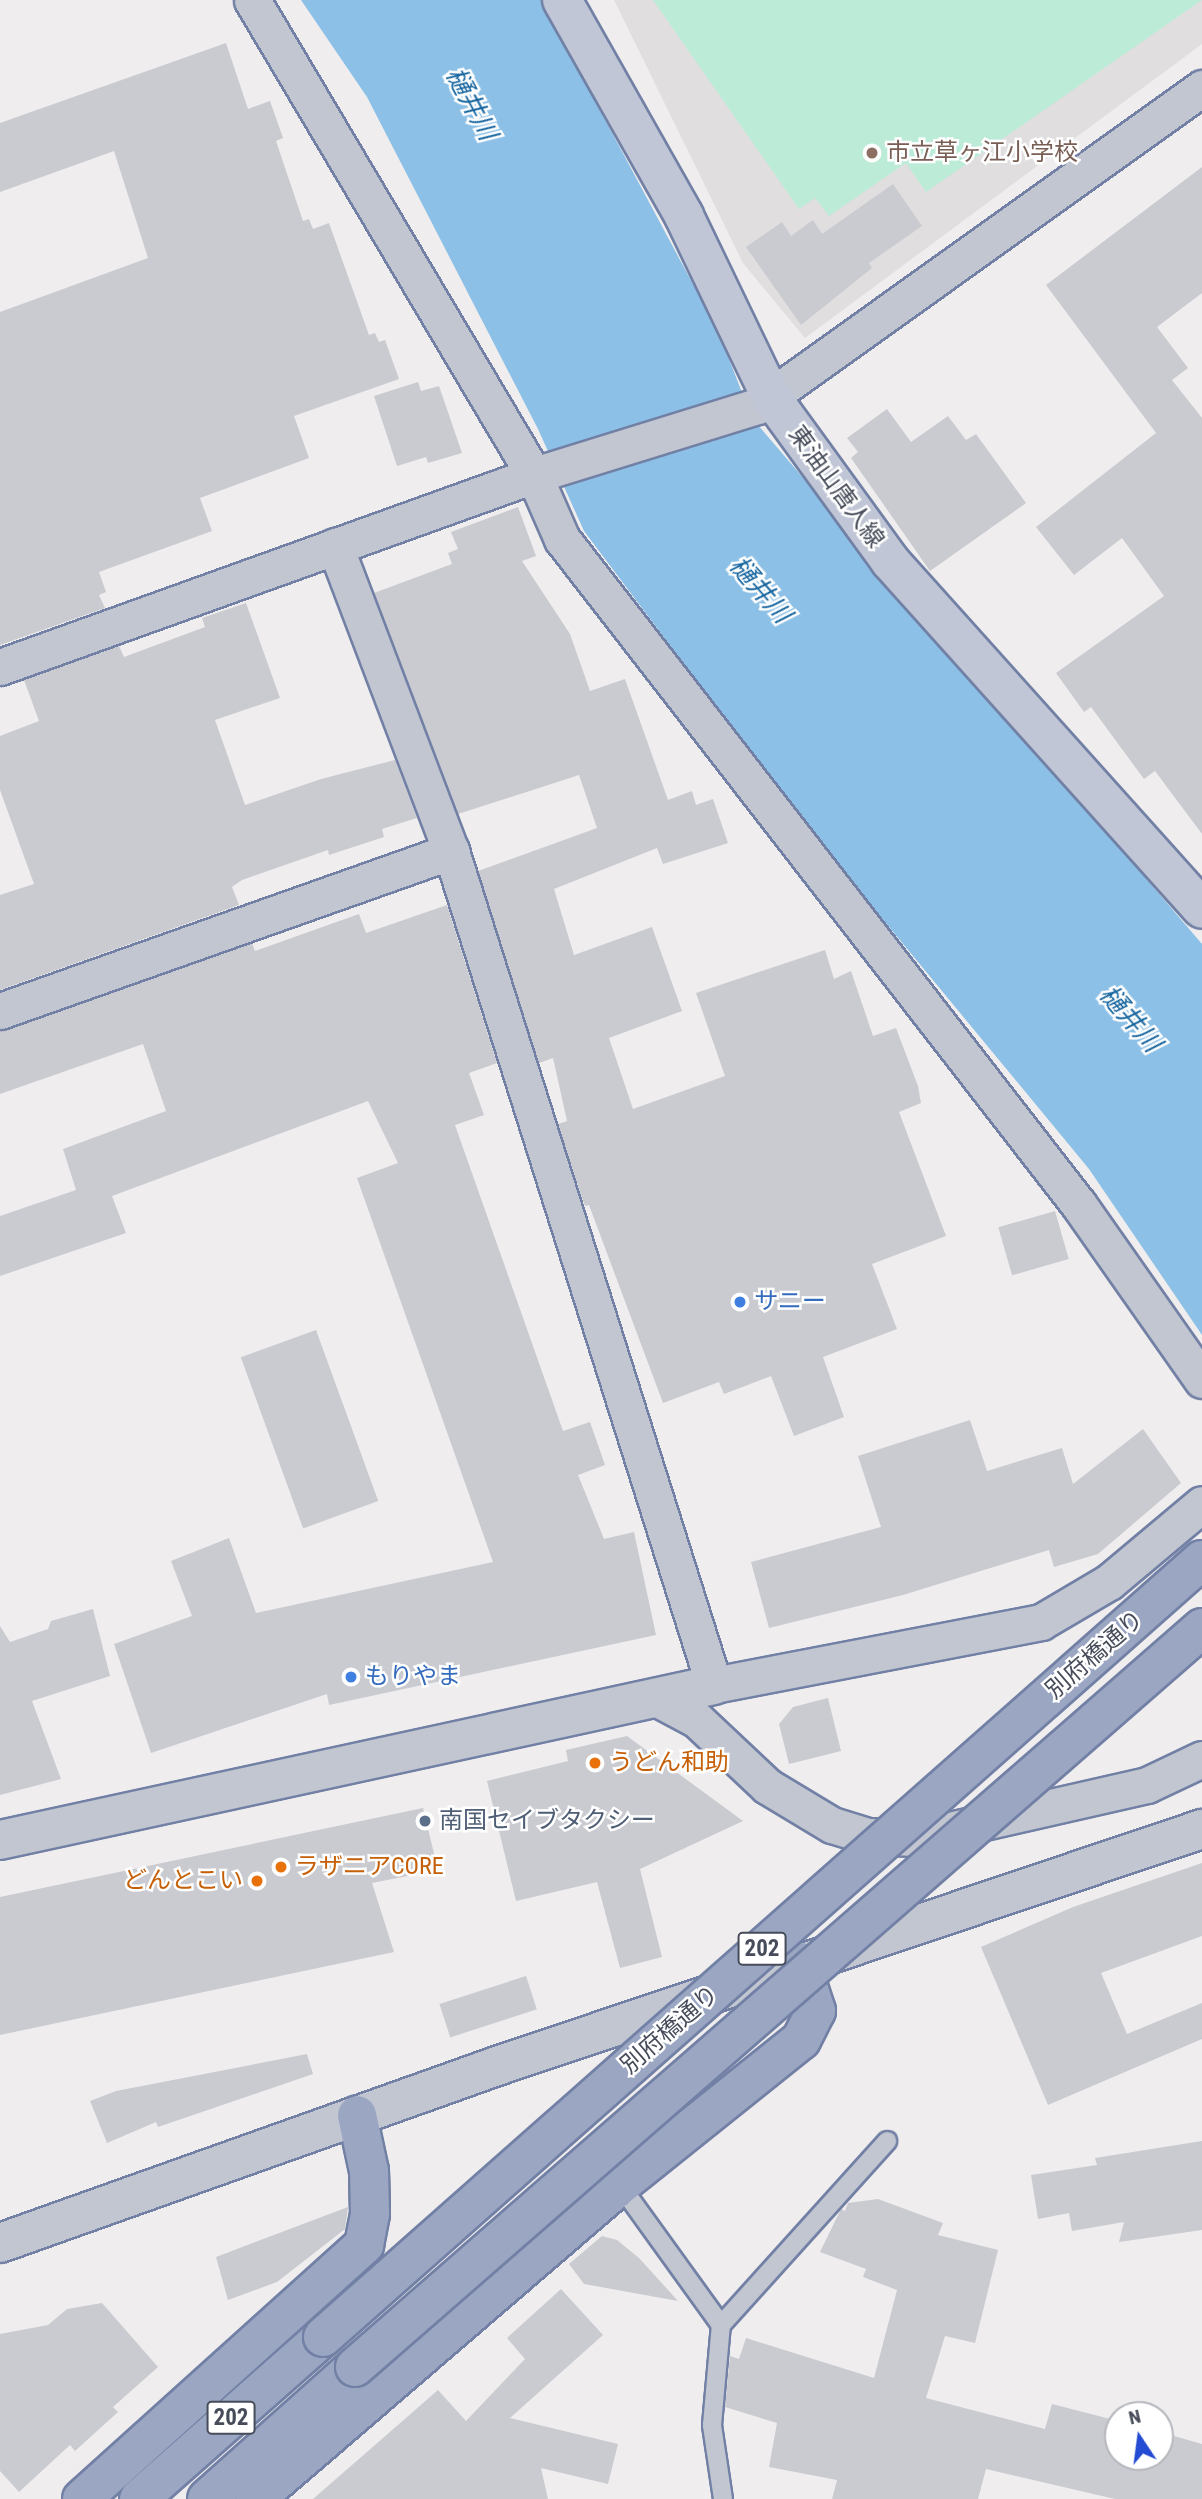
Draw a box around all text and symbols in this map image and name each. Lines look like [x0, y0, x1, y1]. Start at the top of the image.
water label: 樋井川 [439, 62, 503, 146]
place label: 市立草ヶ江小学校 [886, 139, 1078, 167]
marker: 市立草ヶ江小学校 [864, 145, 880, 161]
street label: 東油山唐人線 [782, 420, 890, 554]
water label: 樋井川 [723, 550, 797, 630]
water label: 樋井川 [1093, 979, 1167, 1059]
place label: サニー [754, 1288, 826, 1316]
marker: サニー [732, 1294, 748, 1310]
street label: 別府橋通り [1040, 1605, 1150, 1705]
place label: もりやま [365, 1663, 461, 1691]
marker: もりやま [343, 1669, 359, 1685]
place label: うどん和助 [609, 1749, 729, 1777]
marker: うどん和助 [587, 1755, 603, 1771]
place label: 南国セイブタクシー [439, 1807, 655, 1835]
marker: 南国セイブタクシー [417, 1813, 433, 1829]
place label: ラザニアCORE [295, 1853, 444, 1881]
marker: ラザニアCORE [273, 1859, 289, 1875]
place label: どんとこい [123, 1867, 243, 1895]
marker: どんとこい [249, 1873, 265, 1889]
road number: 202 [738, 1930, 786, 1968]
street label: 別府橋通り [615, 1980, 725, 2080]
road number: 202 [206, 2398, 256, 2438]
north arrow [1104, 2401, 1174, 2471]
text: N [1126, 2404, 1143, 2430]

